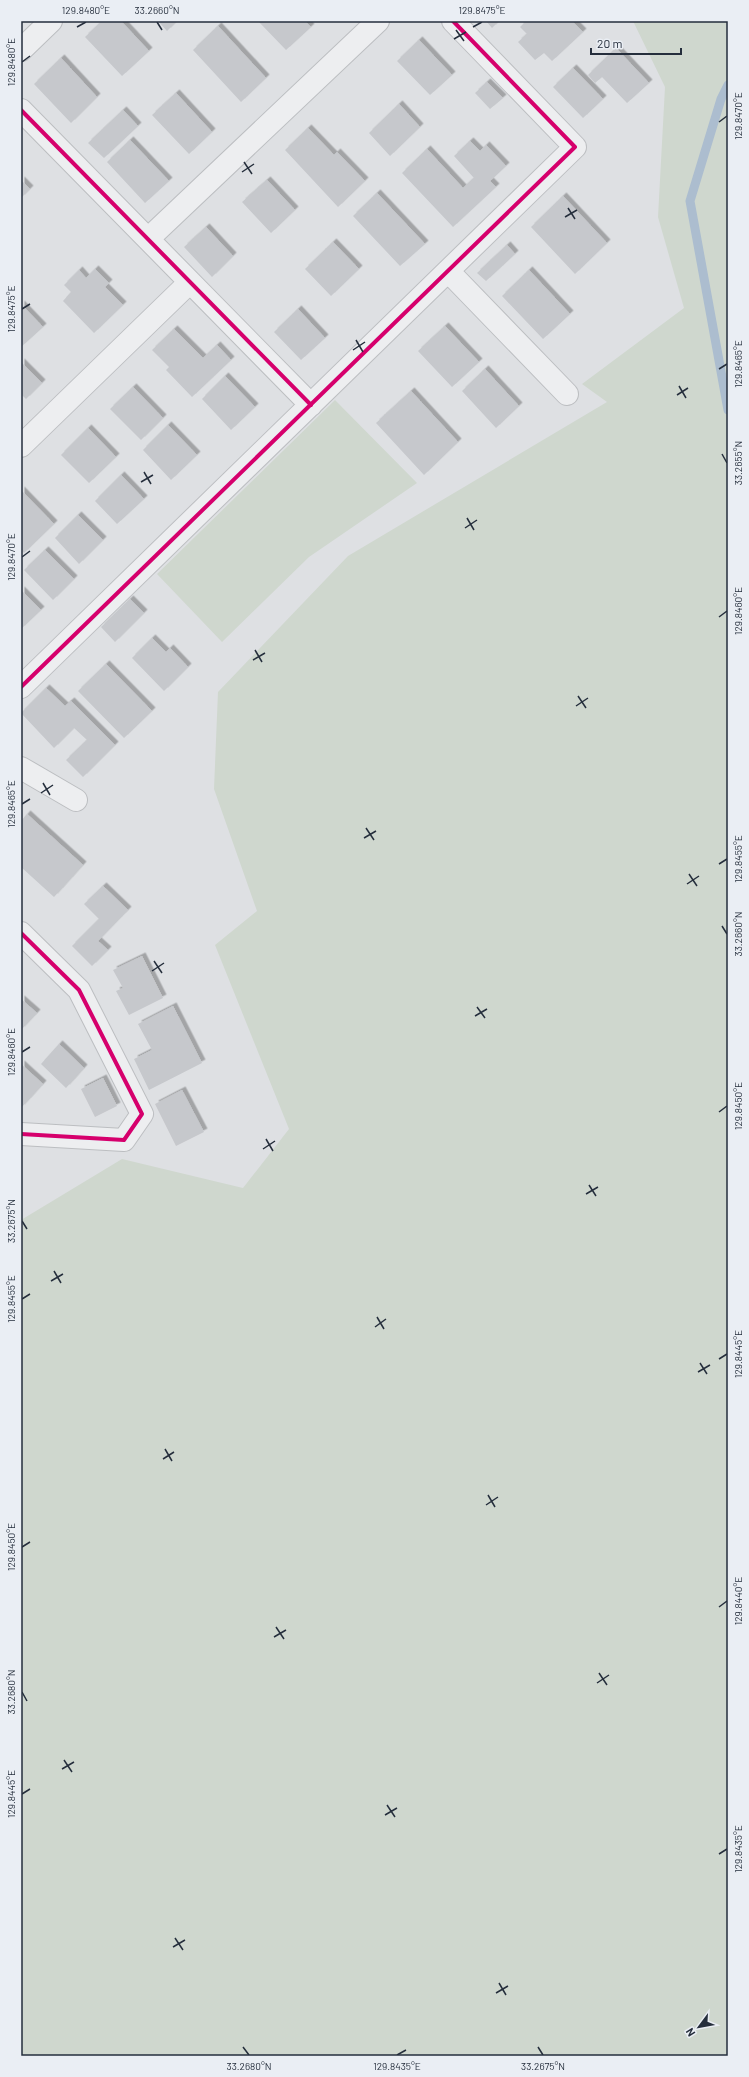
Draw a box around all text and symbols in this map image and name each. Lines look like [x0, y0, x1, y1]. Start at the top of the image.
text: 129.8480°E [62, 4, 110, 16]
text: 33.2660°N [135, 4, 179, 16]
text: 129.8475°E [459, 4, 506, 16]
scale bar [591, 30, 681, 56]
text: 20 m [597, 36, 623, 50]
text: 129.8480°E [5, 38, 17, 86]
text: 129.8470°E [732, 92, 744, 140]
text: 129.8475°E [5, 286, 17, 333]
text: 129.8465°E [732, 340, 744, 388]
text: 33.2655°N [732, 441, 744, 485]
text: 129.8470°E [5, 533, 17, 581]
text: 129.8460°E [732, 587, 744, 635]
text: 129.8465°E [5, 780, 17, 828]
text: 129.8455°E [732, 835, 744, 883]
text: 33.2660°N [732, 912, 744, 956]
text: 129.8460°E [5, 1028, 17, 1076]
text: 129.8450°E [732, 1082, 744, 1130]
text: 33.2675°N [5, 1199, 17, 1243]
text: 129.8455°E [5, 1275, 17, 1323]
text: 129.8445°E [732, 1330, 744, 1378]
text: 129.8450°E [5, 1523, 17, 1571]
text: 129.8440°E [732, 1577, 744, 1625]
text: 33.2680°N [5, 1669, 17, 1715]
text: 129.8445°E [5, 1770, 17, 1818]
text: 129.8435°E [732, 1825, 744, 1873]
north arrow [679, 2007, 719, 2047]
text: N [683, 2026, 698, 2039]
text: 33.2680°N [226, 2060, 272, 2072]
text: 129.8435°E [373, 2060, 421, 2072]
text: 33.2675°N [521, 2060, 565, 2072]

